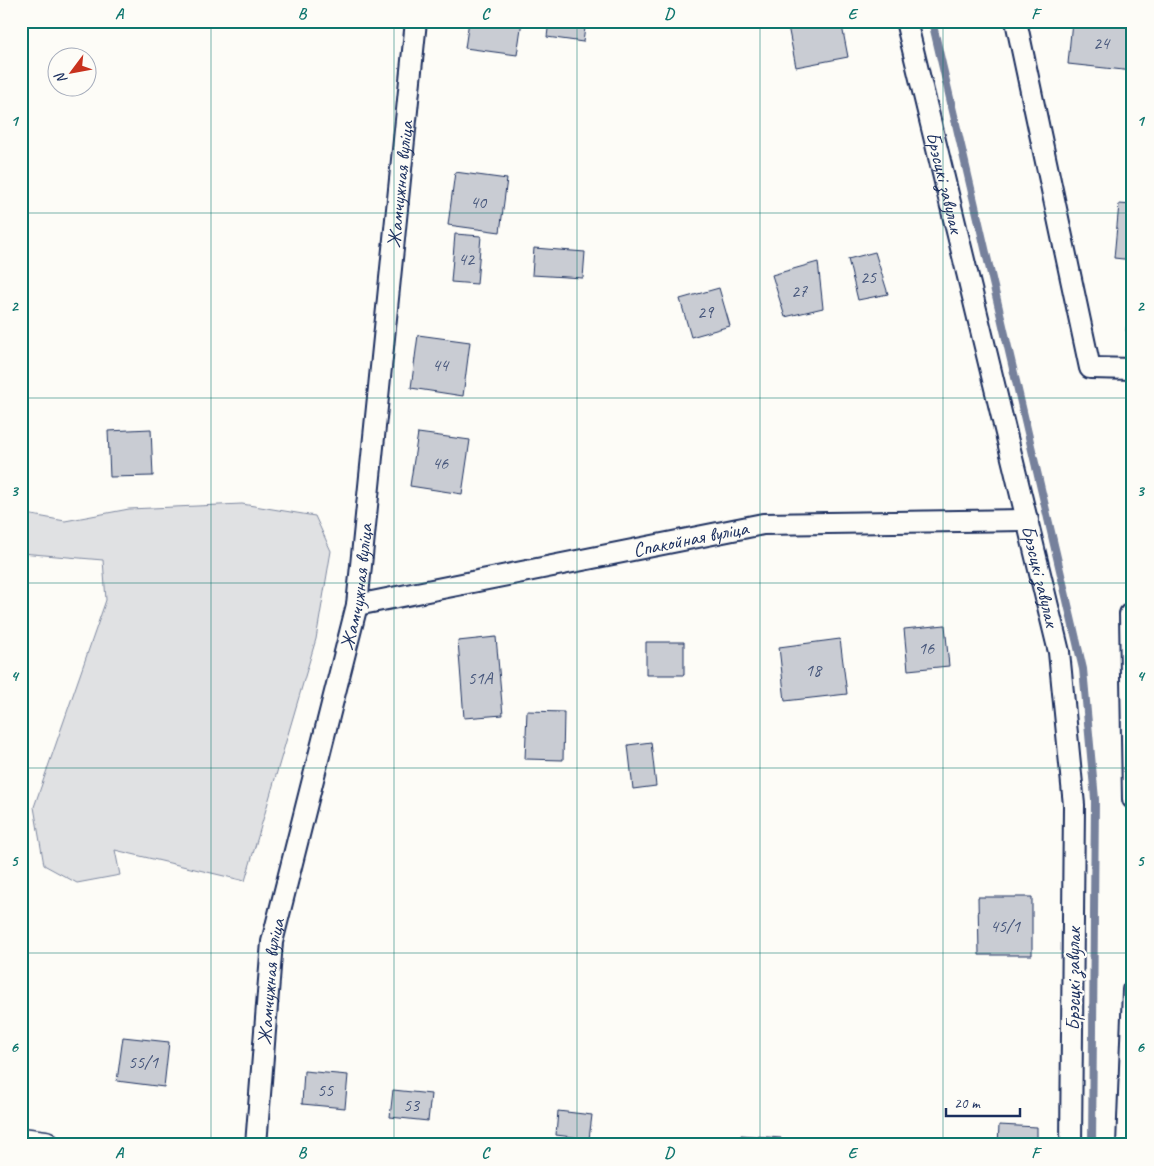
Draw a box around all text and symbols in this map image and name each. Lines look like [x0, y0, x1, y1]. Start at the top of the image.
text: A [115, 4, 125, 24]
text: B [298, 4, 308, 24]
text: C [481, 4, 491, 24]
text: D [664, 4, 675, 24]
text: E [848, 4, 859, 24]
text: F [1031, 4, 1042, 24]
house number: 24 [1093, 32, 1111, 54]
north arrow [48, 48, 98, 98]
text: N [51, 68, 71, 87]
text: 1 [10, 111, 19, 131]
text: 1 [1136, 111, 1145, 131]
street label: Жамчужная вуліца [381, 119, 419, 249]
street label: Брэсцкі завулак [920, 129, 969, 237]
house number: 40 [470, 191, 488, 213]
house number: 42 [458, 248, 476, 270]
house number: 25 [860, 266, 877, 288]
house number: 27 [791, 280, 808, 302]
text: 2 [10, 296, 19, 316]
text: 2 [1136, 296, 1145, 316]
house number: 29 [697, 301, 715, 323]
house number: 44 [432, 354, 450, 376]
house number: 46 [432, 452, 449, 474]
text: 3 [10, 481, 19, 501]
text: 3 [1136, 481, 1145, 501]
street label: Спакойная вуліца [631, 515, 751, 563]
street label: Жамчужная вуліца [334, 521, 378, 653]
street label: Брэсцкі завулак [1016, 523, 1065, 631]
house number: 16 [918, 637, 935, 659]
house number: 18 [805, 659, 823, 681]
text: 4 [10, 666, 19, 686]
text: 4 [1136, 666, 1145, 686]
house number: 51А [467, 667, 494, 689]
text: 5 [11, 851, 20, 871]
text: 5 [1137, 851, 1146, 871]
street label: Жамчужная вуліца [252, 915, 291, 1046]
house number: 45/1 [990, 915, 1021, 937]
street label: Брэсцкі завулак [1061, 926, 1087, 1031]
text: 6 [10, 1037, 19, 1057]
text: 6 [1136, 1037, 1145, 1057]
house number: 55/1 [128, 1051, 159, 1073]
house number: 55 [317, 1079, 334, 1101]
scale bar [946, 1086, 1020, 1118]
house number: 53 [403, 1094, 421, 1116]
text: 20 m [954, 1094, 981, 1113]
text: A [115, 1143, 125, 1163]
text: B [298, 1143, 308, 1163]
text: C [481, 1143, 491, 1163]
text: D [664, 1143, 675, 1163]
text: E [848, 1143, 859, 1163]
text: F [1031, 1143, 1042, 1163]

